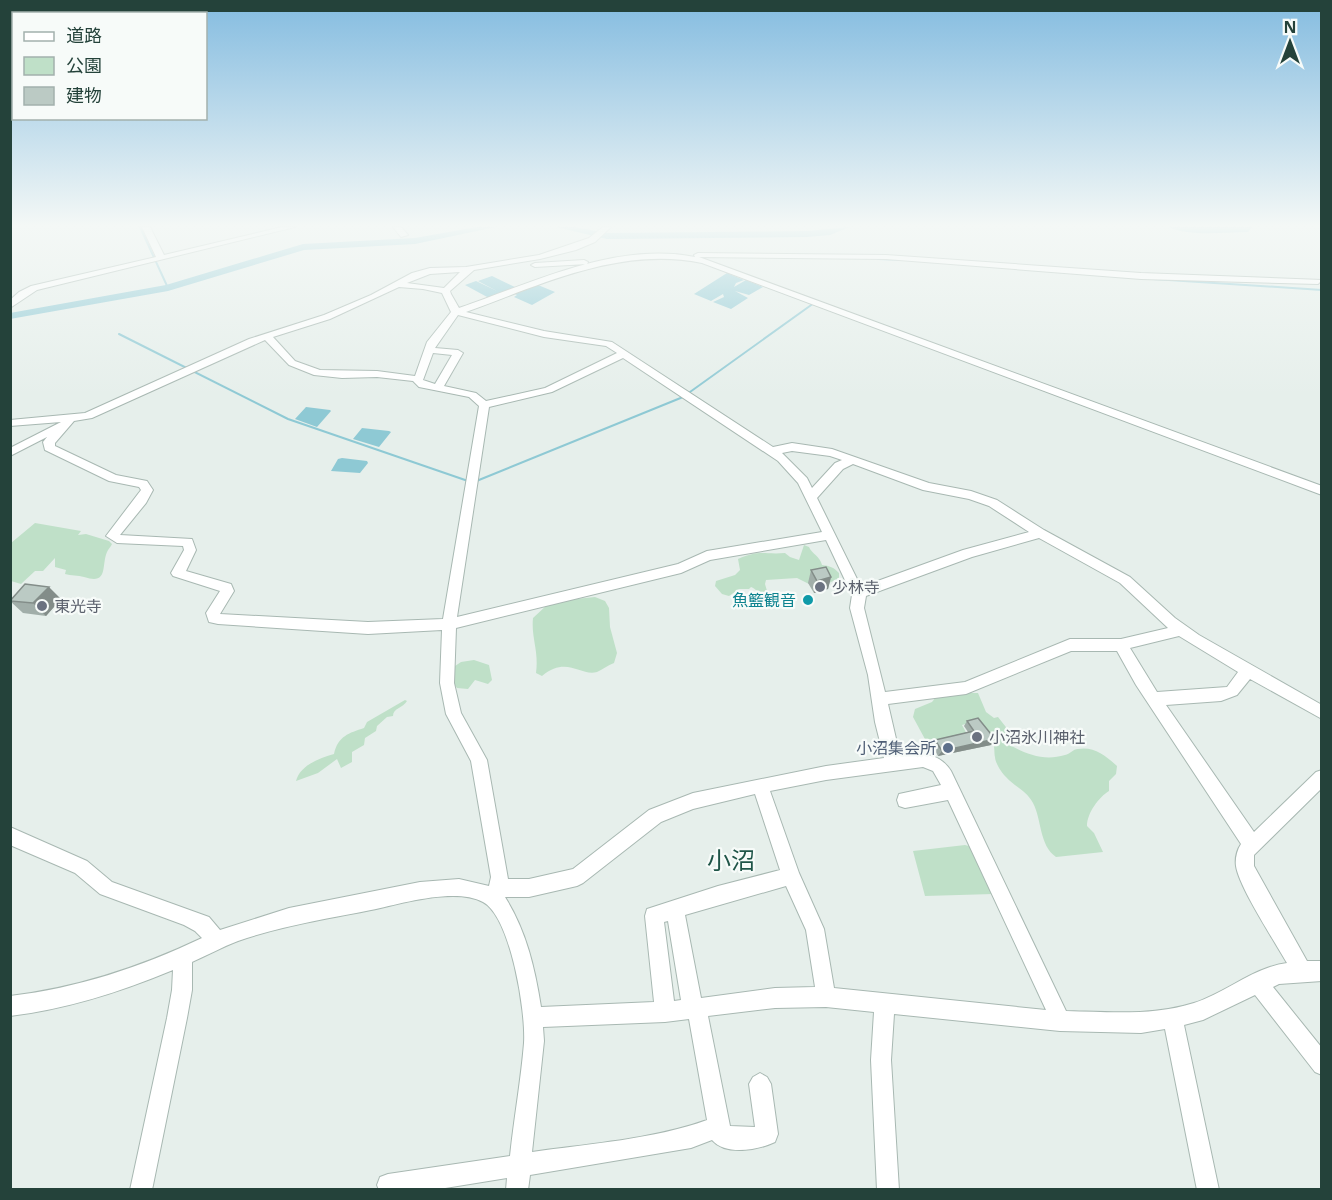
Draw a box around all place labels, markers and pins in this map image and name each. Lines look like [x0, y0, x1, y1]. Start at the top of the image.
place label: 少林寺 [832, 576, 880, 598]
marker: 少林寺 [813, 580, 827, 594]
place label: 魚籃観音 [732, 589, 796, 611]
marker: 魚籃観音 [801, 593, 815, 607]
place label: 東光寺 [54, 595, 102, 617]
marker: 東光寺 [35, 599, 49, 613]
place label: 小沼氷川神社 [989, 726, 1085, 748]
marker: 小沼氷川神社 [970, 730, 984, 744]
place label: 小沼集会所 [856, 737, 936, 759]
marker: 小沼集会所 [941, 741, 955, 755]

